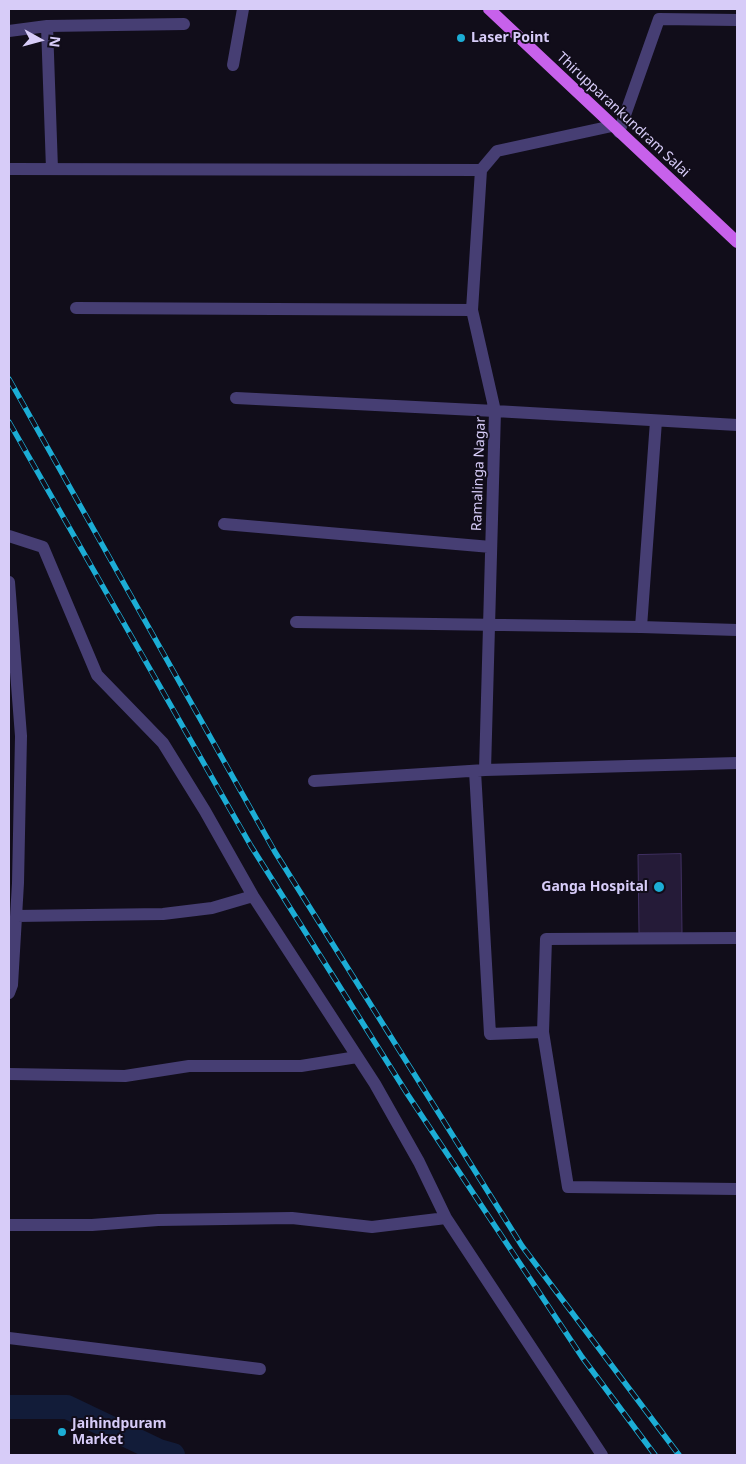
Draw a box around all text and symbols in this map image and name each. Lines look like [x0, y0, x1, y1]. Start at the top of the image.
north arrow [15, 15, 65, 65]
place label: Laser Point [471, 30, 549, 46]
marker: Laser Point [455, 32, 467, 44]
text: N [45, 35, 66, 49]
street label: Thirupparankundram Salai [553, 49, 693, 181]
street label: Ramalinga Nagar [469, 417, 489, 531]
place label: Ganga Hospital [541, 879, 648, 895]
marker: Ganga Hospital [652, 880, 666, 894]
place label: Jaihindpuram Market [72, 1416, 166, 1448]
marker: Jaihindpuram Market [56, 1426, 68, 1438]

